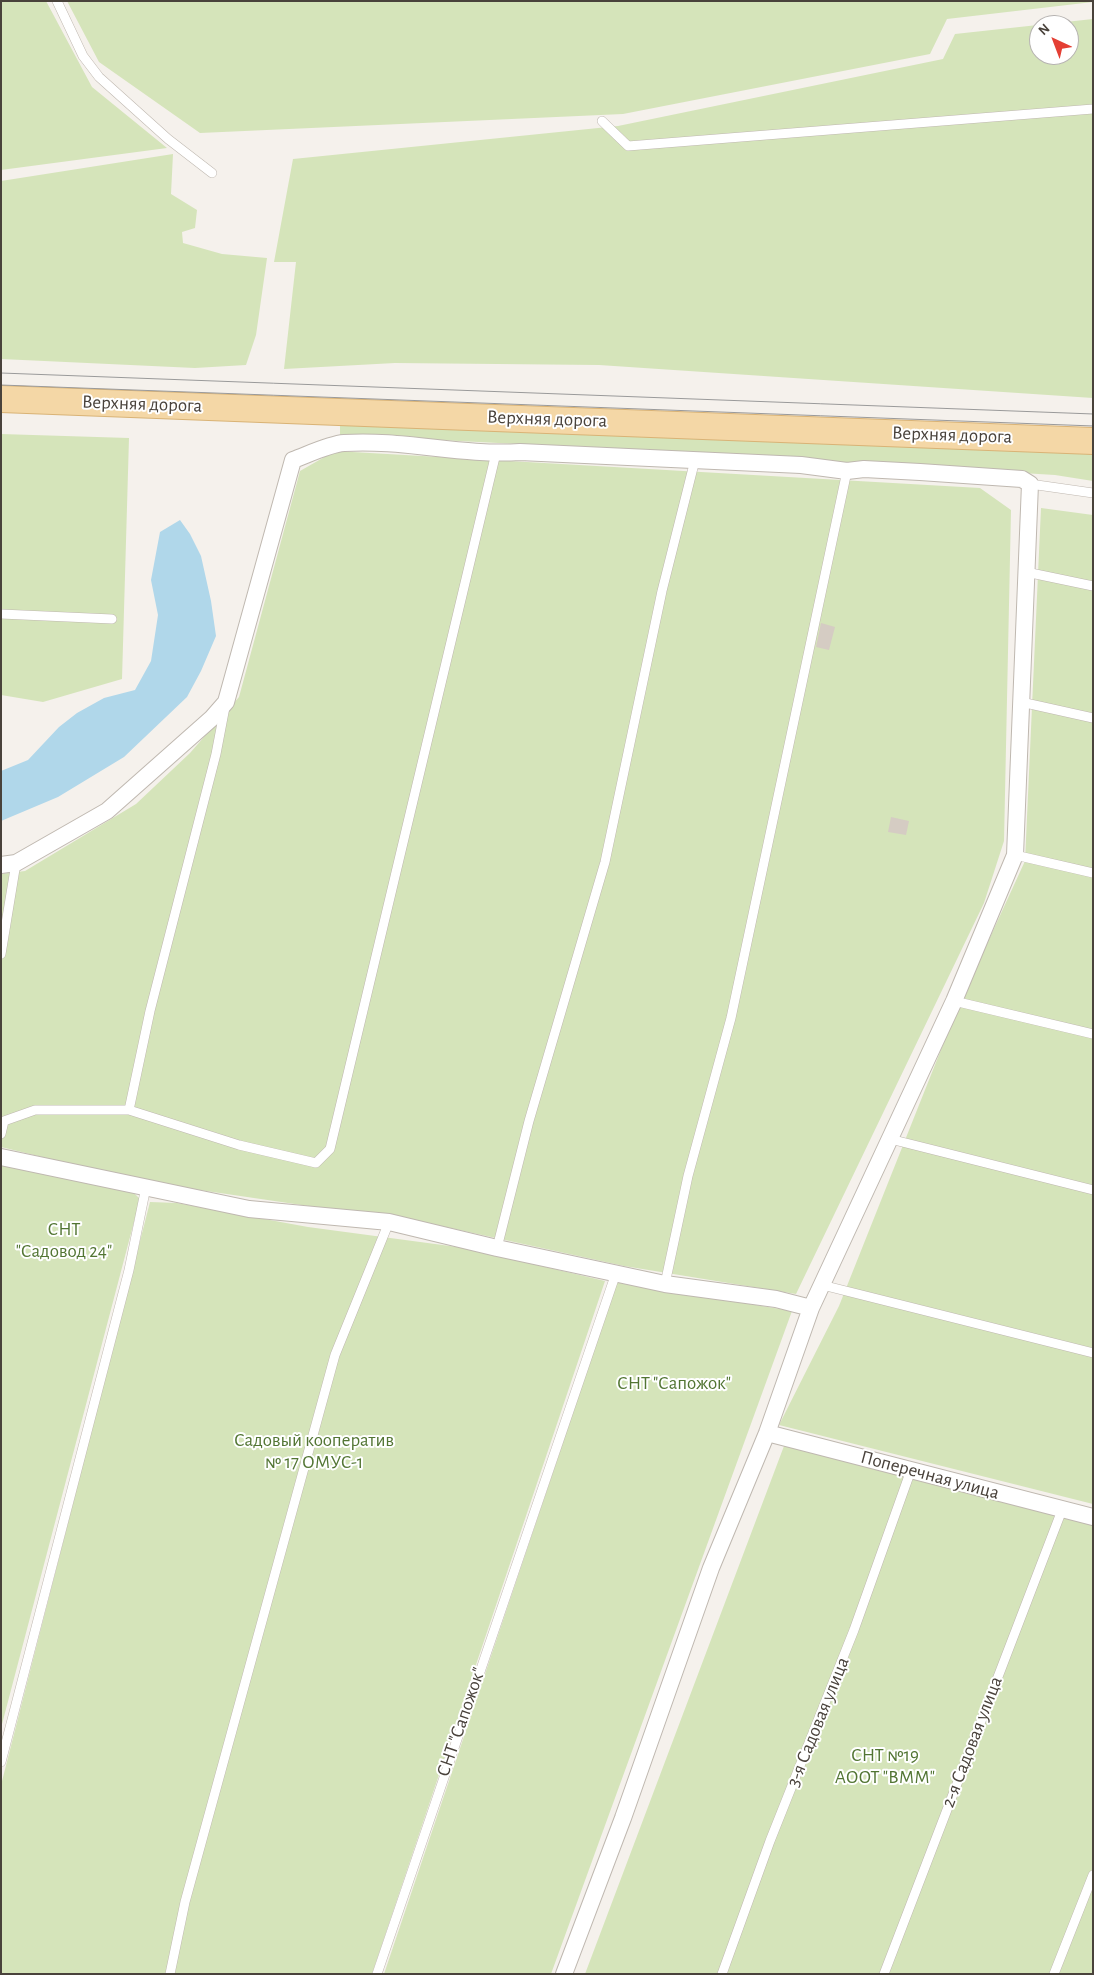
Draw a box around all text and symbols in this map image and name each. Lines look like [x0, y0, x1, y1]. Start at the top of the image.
north arrow [1029, 15, 1079, 65]
text: N [1036, 21, 1053, 38]
street label: Верхняя дорога [81, 391, 203, 417]
street label: Верхняя дорога [486, 406, 608, 432]
street label: Верхняя дорога [891, 422, 1013, 448]
park label: СНТ "Садовод 24" [16, 1218, 112, 1262]
park label: СНТ "Сапожок" [617, 1372, 731, 1394]
park label: Садовый кооператив № 17 ОМУС-1 [234, 1429, 394, 1473]
street label: Поперечная улица [858, 1446, 1002, 1504]
street label: 3-я Садовая улица [782, 1654, 854, 1790]
street label: СНТ "Сапожок" [432, 1664, 490, 1780]
street label: 2-я Садовая улица [936, 1673, 1008, 1811]
park label: СНТ №19 АООТ "ВММ" [835, 1744, 935, 1788]

